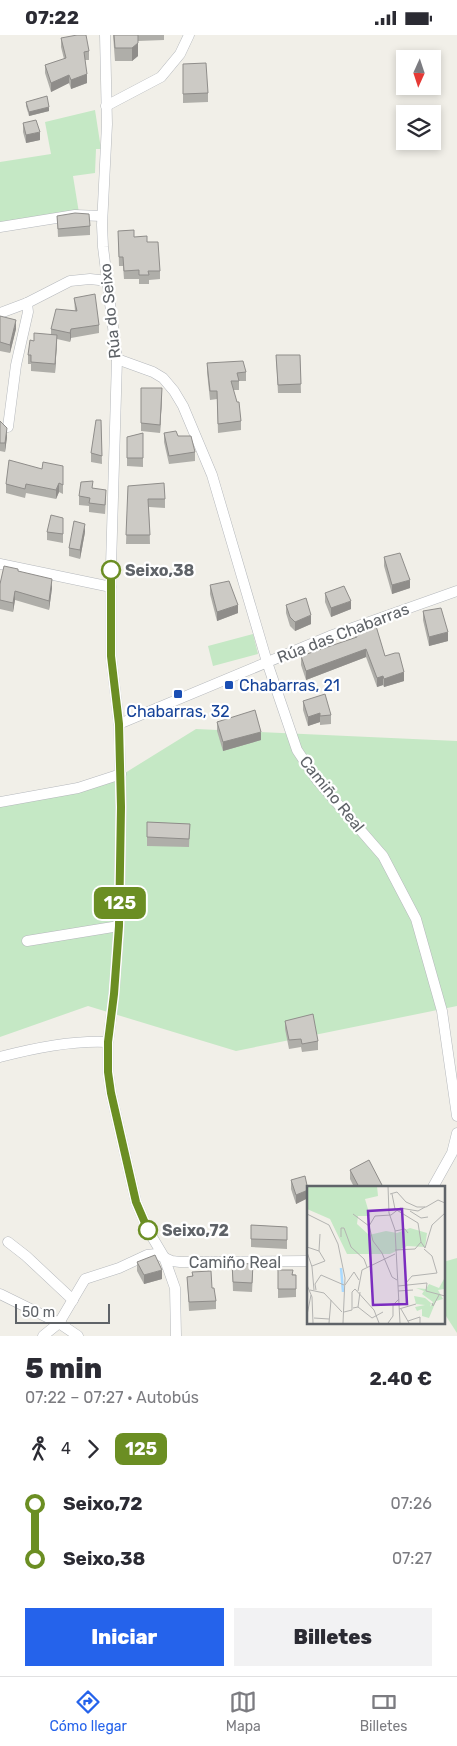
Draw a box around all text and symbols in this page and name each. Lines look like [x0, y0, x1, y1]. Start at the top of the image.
text: 07:22 [25, 6, 79, 29]
north arrow [396, 50, 441, 95]
map controls [396, 50, 441, 150]
button: layers [396, 105, 441, 150]
street label: Rúa do Seixo [96, 262, 124, 360]
marker: Seixo,38 [101, 560, 121, 580]
place label: Seixo,38 [125, 561, 194, 580]
street label: Rúa das Chabarras [274, 599, 412, 667]
place label: Chabarras, 21 [239, 676, 340, 695]
marker: Chabarras, 21 [223, 679, 235, 691]
marker: Chabarras, 32 [172, 688, 184, 700]
place label: Chabarras, 32 [126, 702, 230, 721]
street label: Camiño Real [296, 752, 368, 836]
line badge: 125 [91, 887, 149, 919]
text: 125 [104, 892, 136, 914]
inset map [307, 1186, 444, 1323]
marker: Seixo,72 [138, 1220, 158, 1240]
place label: Seixo,72 [162, 1221, 229, 1240]
street label: Camiño Real [189, 1253, 281, 1272]
scale bar [15, 1301, 110, 1324]
text: 50 m [22, 1304, 55, 1321]
text: 5 min [25, 1352, 102, 1385]
text: 2.40 € [370, 1367, 432, 1390]
text: 07:22 – 07:27 · Autobús [25, 1388, 199, 1407]
icon: walk [25, 1435, 53, 1463]
icon: forward [79, 1435, 107, 1463]
text: 125 [125, 1438, 157, 1460]
text: 4 [61, 1439, 71, 1458]
text: Seixo,72 [63, 1492, 143, 1515]
text: 07:26 [390, 1494, 432, 1513]
text: Seixo,38 [63, 1547, 145, 1570]
text: 07:27 [392, 1549, 432, 1568]
button: Iniciar [25, 1608, 224, 1666]
button: Billetes [234, 1608, 432, 1666]
tab: Cómo llegar [49, 1688, 127, 1735]
tab: Mapa [226, 1688, 261, 1735]
tab: Billetes [360, 1688, 408, 1735]

